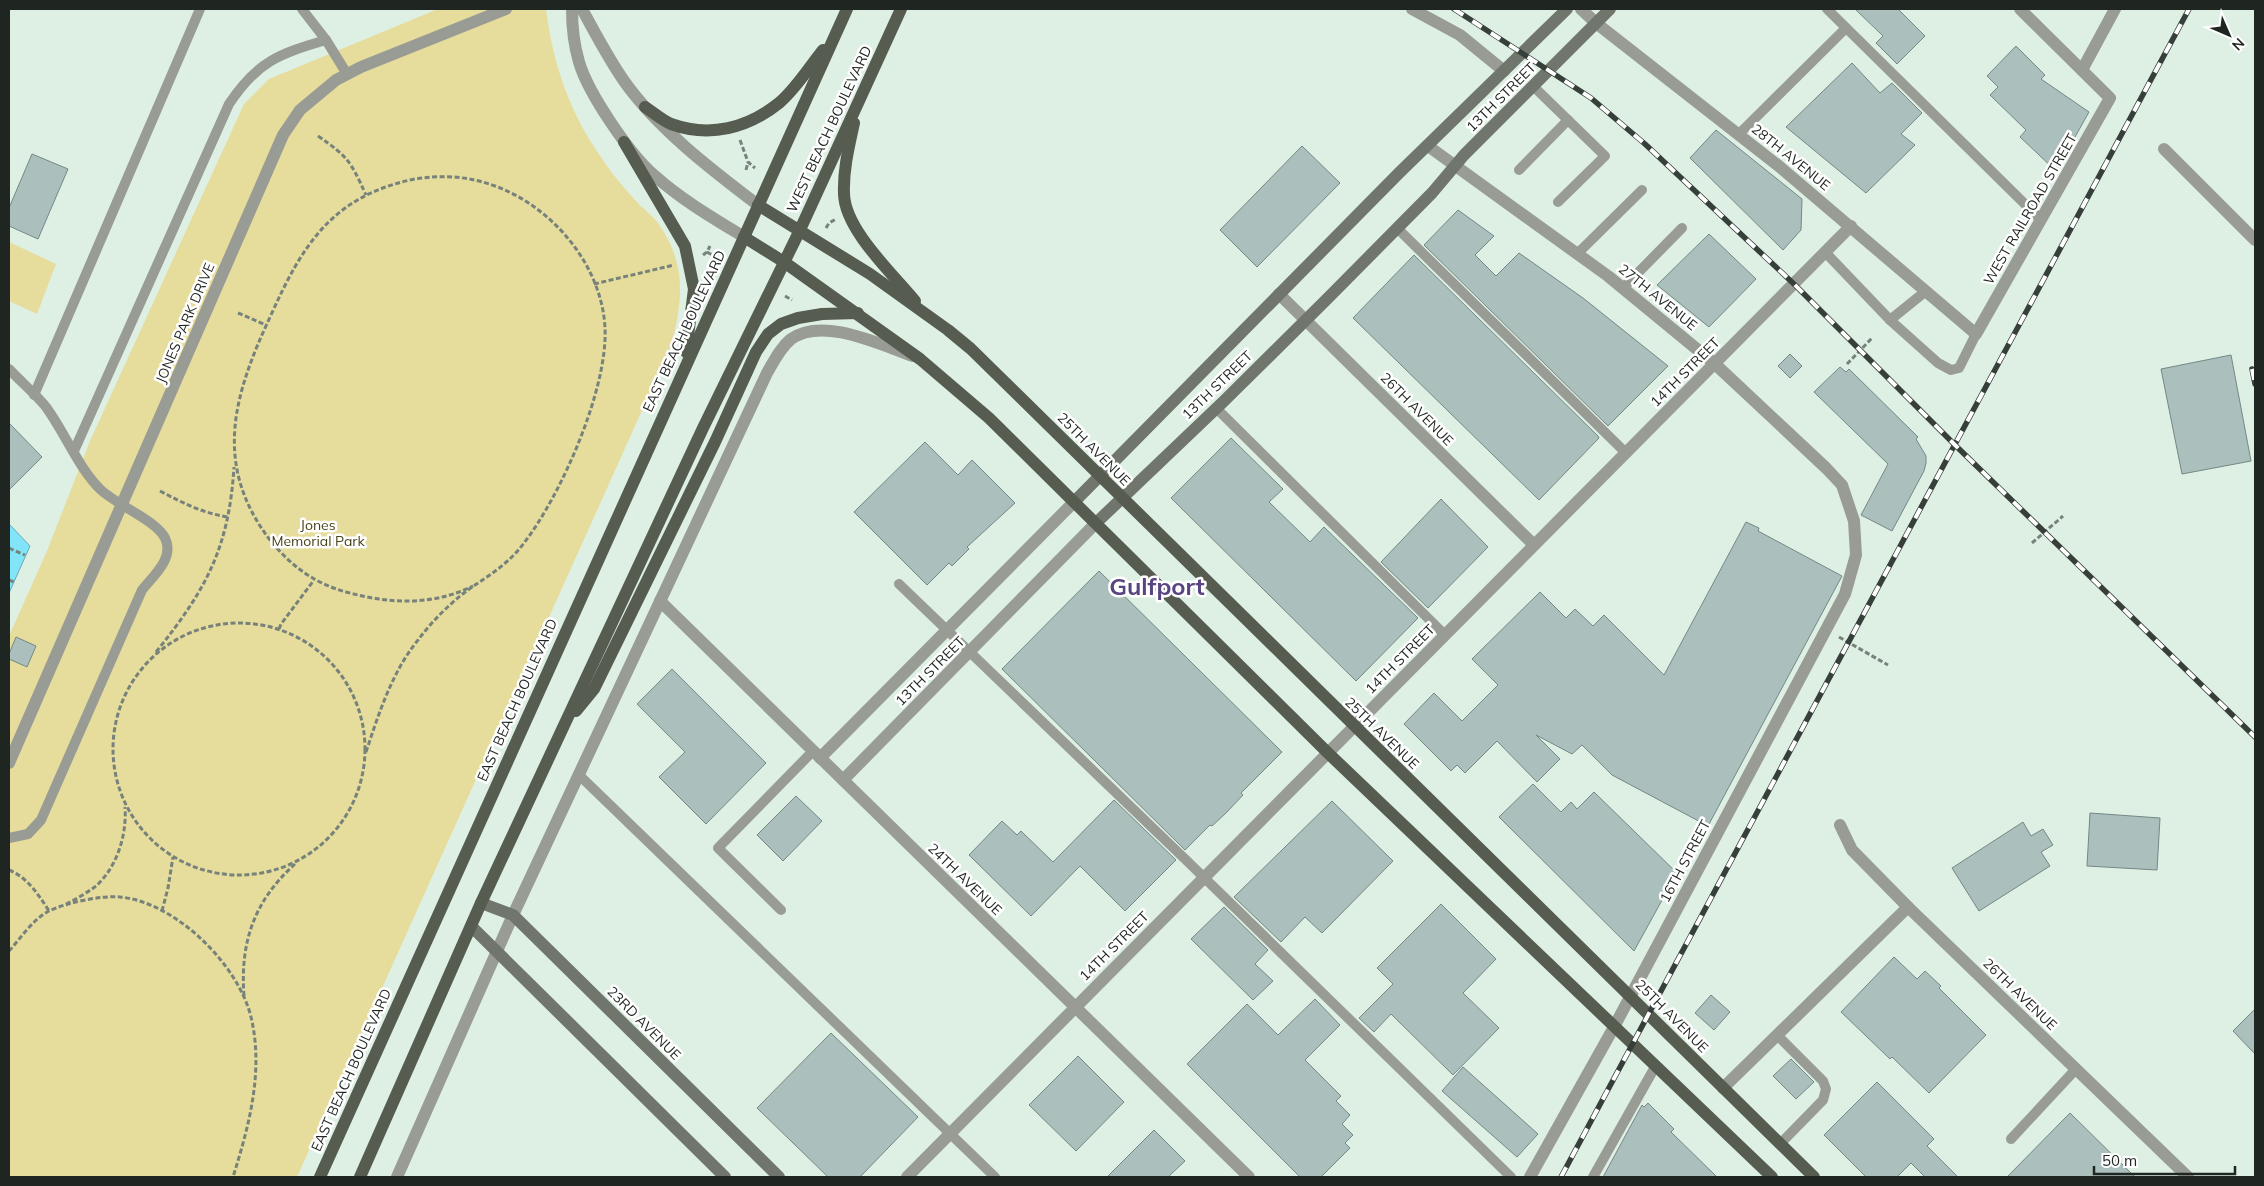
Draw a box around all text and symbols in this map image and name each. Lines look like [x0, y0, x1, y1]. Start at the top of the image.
north arrow [2204, 10, 2254, 60]
text: N [2228, 34, 2248, 54]
street label: WEST BEACH BOULEVARD [782, 43, 876, 215]
street label: 13TH STREET [1462, 58, 1540, 136]
street label: 28TH AVENUE [1748, 120, 1834, 194]
street label: WEST RAILROAD STREET [1979, 130, 2081, 288]
street label: EAST BEACH BOULEVARD [639, 247, 729, 415]
street label: JONES PARK DRIVE [152, 260, 218, 386]
street label: 27TH AVENUE [1615, 260, 1701, 334]
street label: 14TH STREET [1646, 333, 1724, 411]
street label: 13TH STREET [1178, 347, 1256, 423]
street label: 26TH AVENUE [1377, 369, 1457, 449]
street label: 25TH AVENUE [1054, 409, 1134, 489]
park label: Jones Memorial Park [271, 516, 365, 550]
district label: Gulfport [1109, 571, 1205, 601]
street label: EAST BEACH BOULEVARD [473, 616, 561, 784]
street label: 14TH STREET [1361, 620, 1439, 698]
street label: 13TH STREET [891, 632, 969, 710]
street label: 25TH AVENUE [1341, 693, 1423, 773]
street label: 16TH STREET [1656, 816, 1715, 905]
street label: 24TH AVENUE [924, 839, 1006, 919]
street label: 14TH STREET [1075, 907, 1153, 985]
street label: 26TH AVENUE [1979, 954, 2061, 1034]
street label: 25TH AVENUE [1632, 976, 1712, 1056]
street label: 23RD AVENUE [603, 982, 685, 1064]
street label: EAST BEACH BOULEVARD [307, 986, 395, 1154]
scale bar [2094, 1144, 2235, 1176]
text: 50 m [2102, 1151, 2137, 1170]

